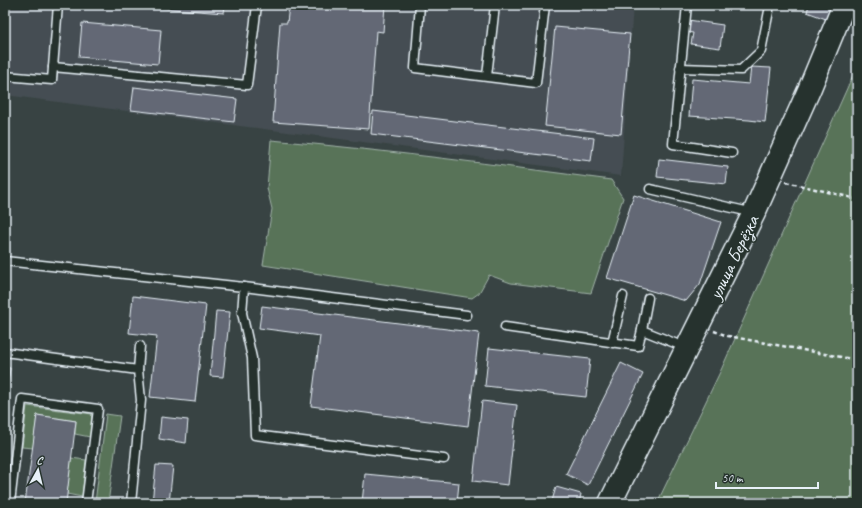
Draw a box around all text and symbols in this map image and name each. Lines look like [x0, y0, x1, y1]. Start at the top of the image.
street label: улица Берёзка [703, 210, 765, 304]
north arrow [18, 450, 58, 490]
text: С [36, 453, 45, 468]
scale bar [716, 464, 818, 490]
text: 50 m [722, 470, 744, 486]

